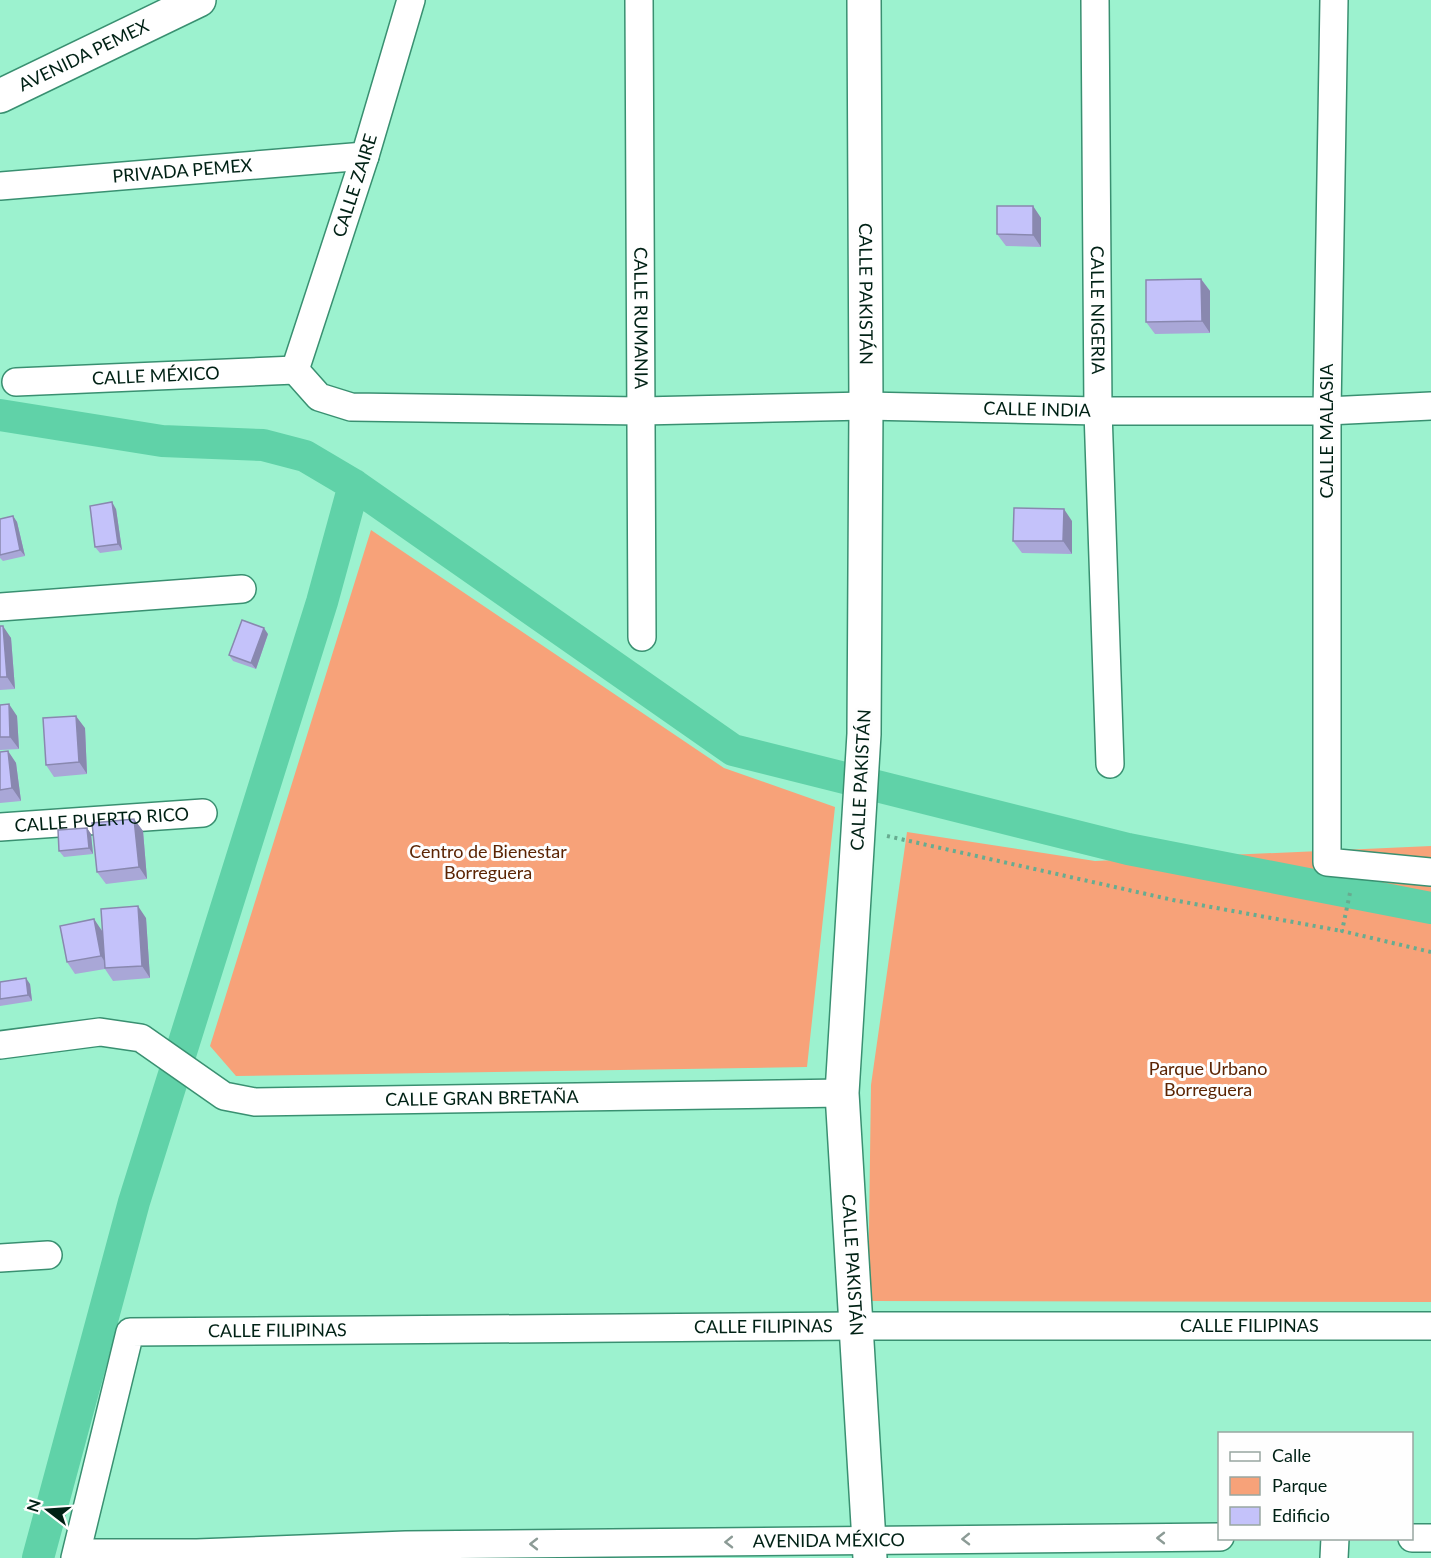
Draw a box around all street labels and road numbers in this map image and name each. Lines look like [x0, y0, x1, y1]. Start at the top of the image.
street label: AVENIDA PEMEX [15, 14, 152, 95]
street label: CALLE ZAIRE [327, 131, 381, 240]
street label: PRIVADA PEMEX [112, 153, 253, 187]
street label: CALLE PAKISTÁN [855, 223, 878, 365]
street label: CALLE NIGERIA [1087, 246, 1110, 375]
street label: CALLE RUMANIA [630, 247, 653, 390]
street label: CALLE MÉXICO [92, 361, 220, 389]
street label: CALLE MALASIA [1315, 363, 1337, 499]
street label: CALLE INDIA [983, 397, 1092, 421]
street label: CALLE PAKISTÁN [845, 709, 875, 851]
street label: CALLE PUERTO RICO [14, 802, 190, 836]
street label: CALLE GRAN BRETAÑA [385, 1085, 580, 1110]
street label: CALLE PAKISTÁN [838, 1193, 869, 1336]
street label: CALLE FILIPINAS [694, 1314, 833, 1337]
street label: CALLE FILIPINAS [1180, 1314, 1319, 1336]
street label: CALLE FILIPINAS [208, 1318, 347, 1341]
street label: AVENIDA MÉXICO [753, 1528, 905, 1552]

